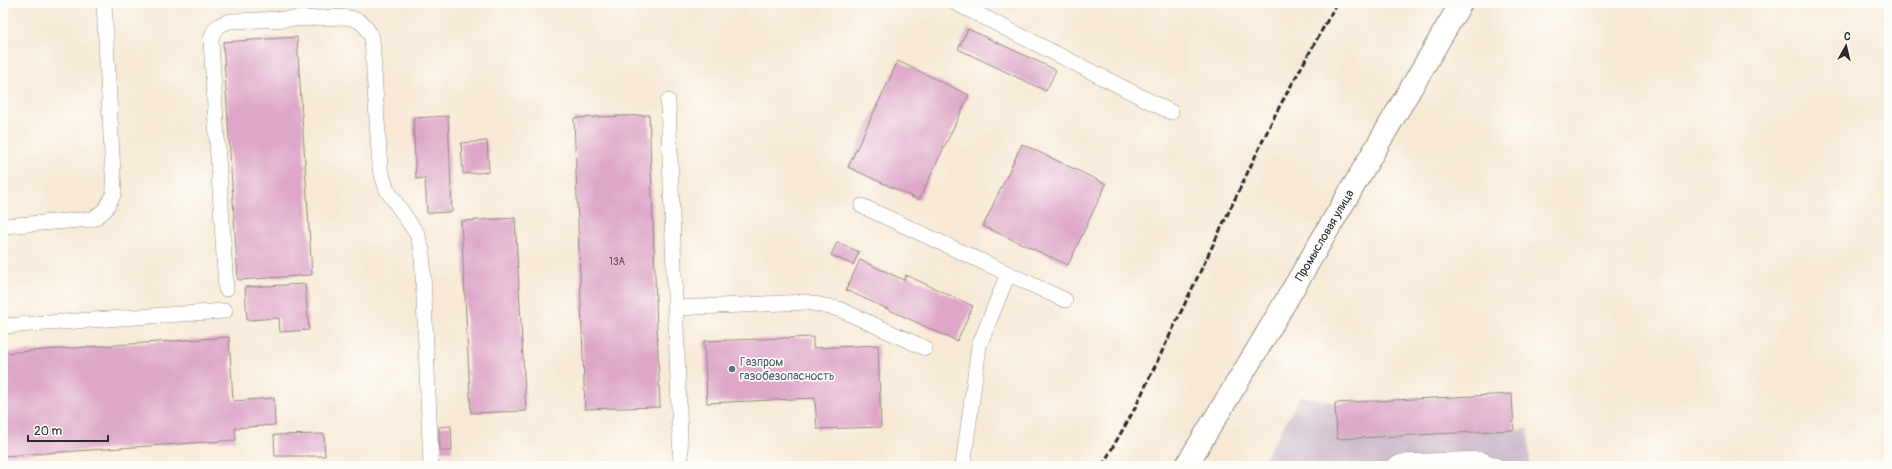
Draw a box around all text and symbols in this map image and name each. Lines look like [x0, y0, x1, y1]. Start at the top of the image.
north arrow [1826, 26, 1866, 66]
text: С [1843, 30, 1852, 44]
street label: Промысловая улица [1292, 187, 1357, 284]
house number: 13А [609, 256, 625, 268]
place label: Газпром газобезопасность [740, 355, 835, 384]
marker: Газпром газобезопасность [727, 364, 737, 374]
scale bar [28, 417, 108, 443]
text: 20 m [34, 424, 63, 439]

